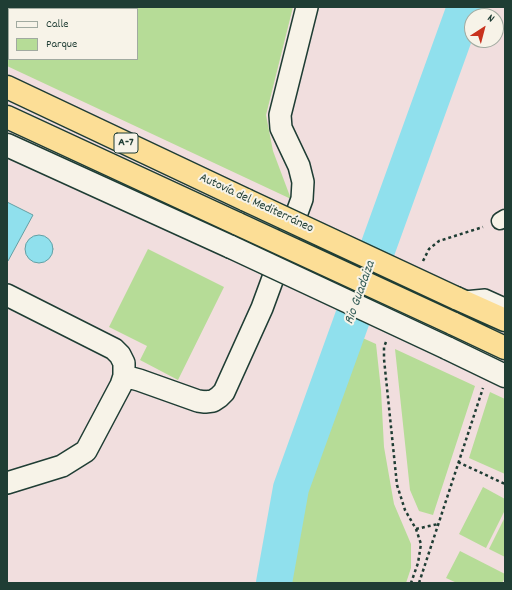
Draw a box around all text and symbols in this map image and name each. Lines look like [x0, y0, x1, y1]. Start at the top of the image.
legend [8, 8, 138, 60]
north arrow [464, 8, 504, 48]
text: N [484, 11, 497, 27]
text: Calle [46, 16, 69, 33]
text: Parque [46, 36, 77, 53]
road number: A-7 [114, 133, 138, 153]
street label: Autovía del Mediterráneo [196, 171, 316, 237]
water label: Rio Guadaiza [342, 259, 380, 327]

